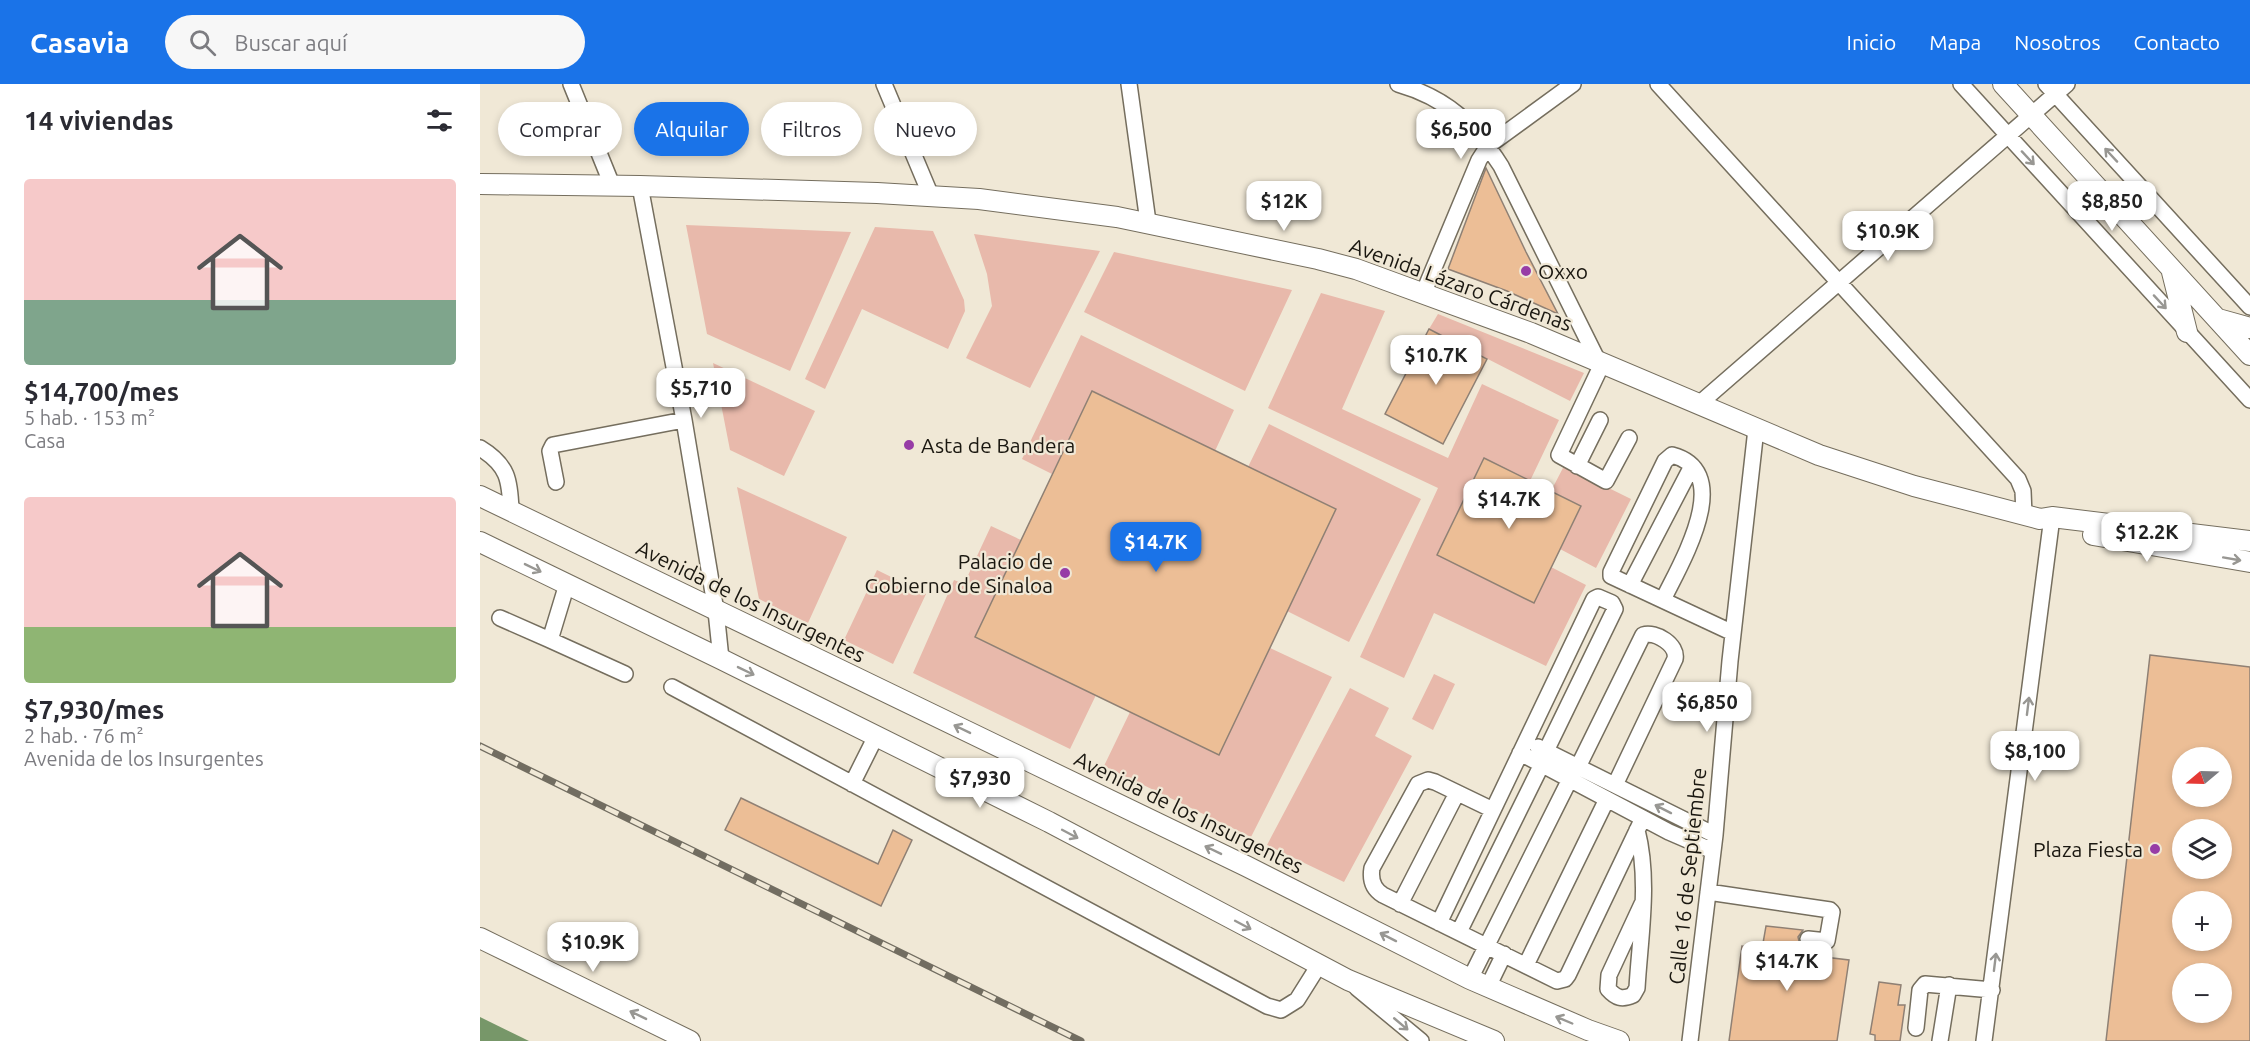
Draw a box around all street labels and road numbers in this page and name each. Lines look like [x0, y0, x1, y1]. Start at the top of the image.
street label: Avenida Lázaro Cárdenas [1347, 233, 1575, 335]
street label: Avenida de los Insurgentes [633, 535, 869, 667]
street label: Avenida de los Insurgentes [1071, 746, 1307, 878]
street label: Calle 16 de Septiembre [1664, 766, 1710, 986]

